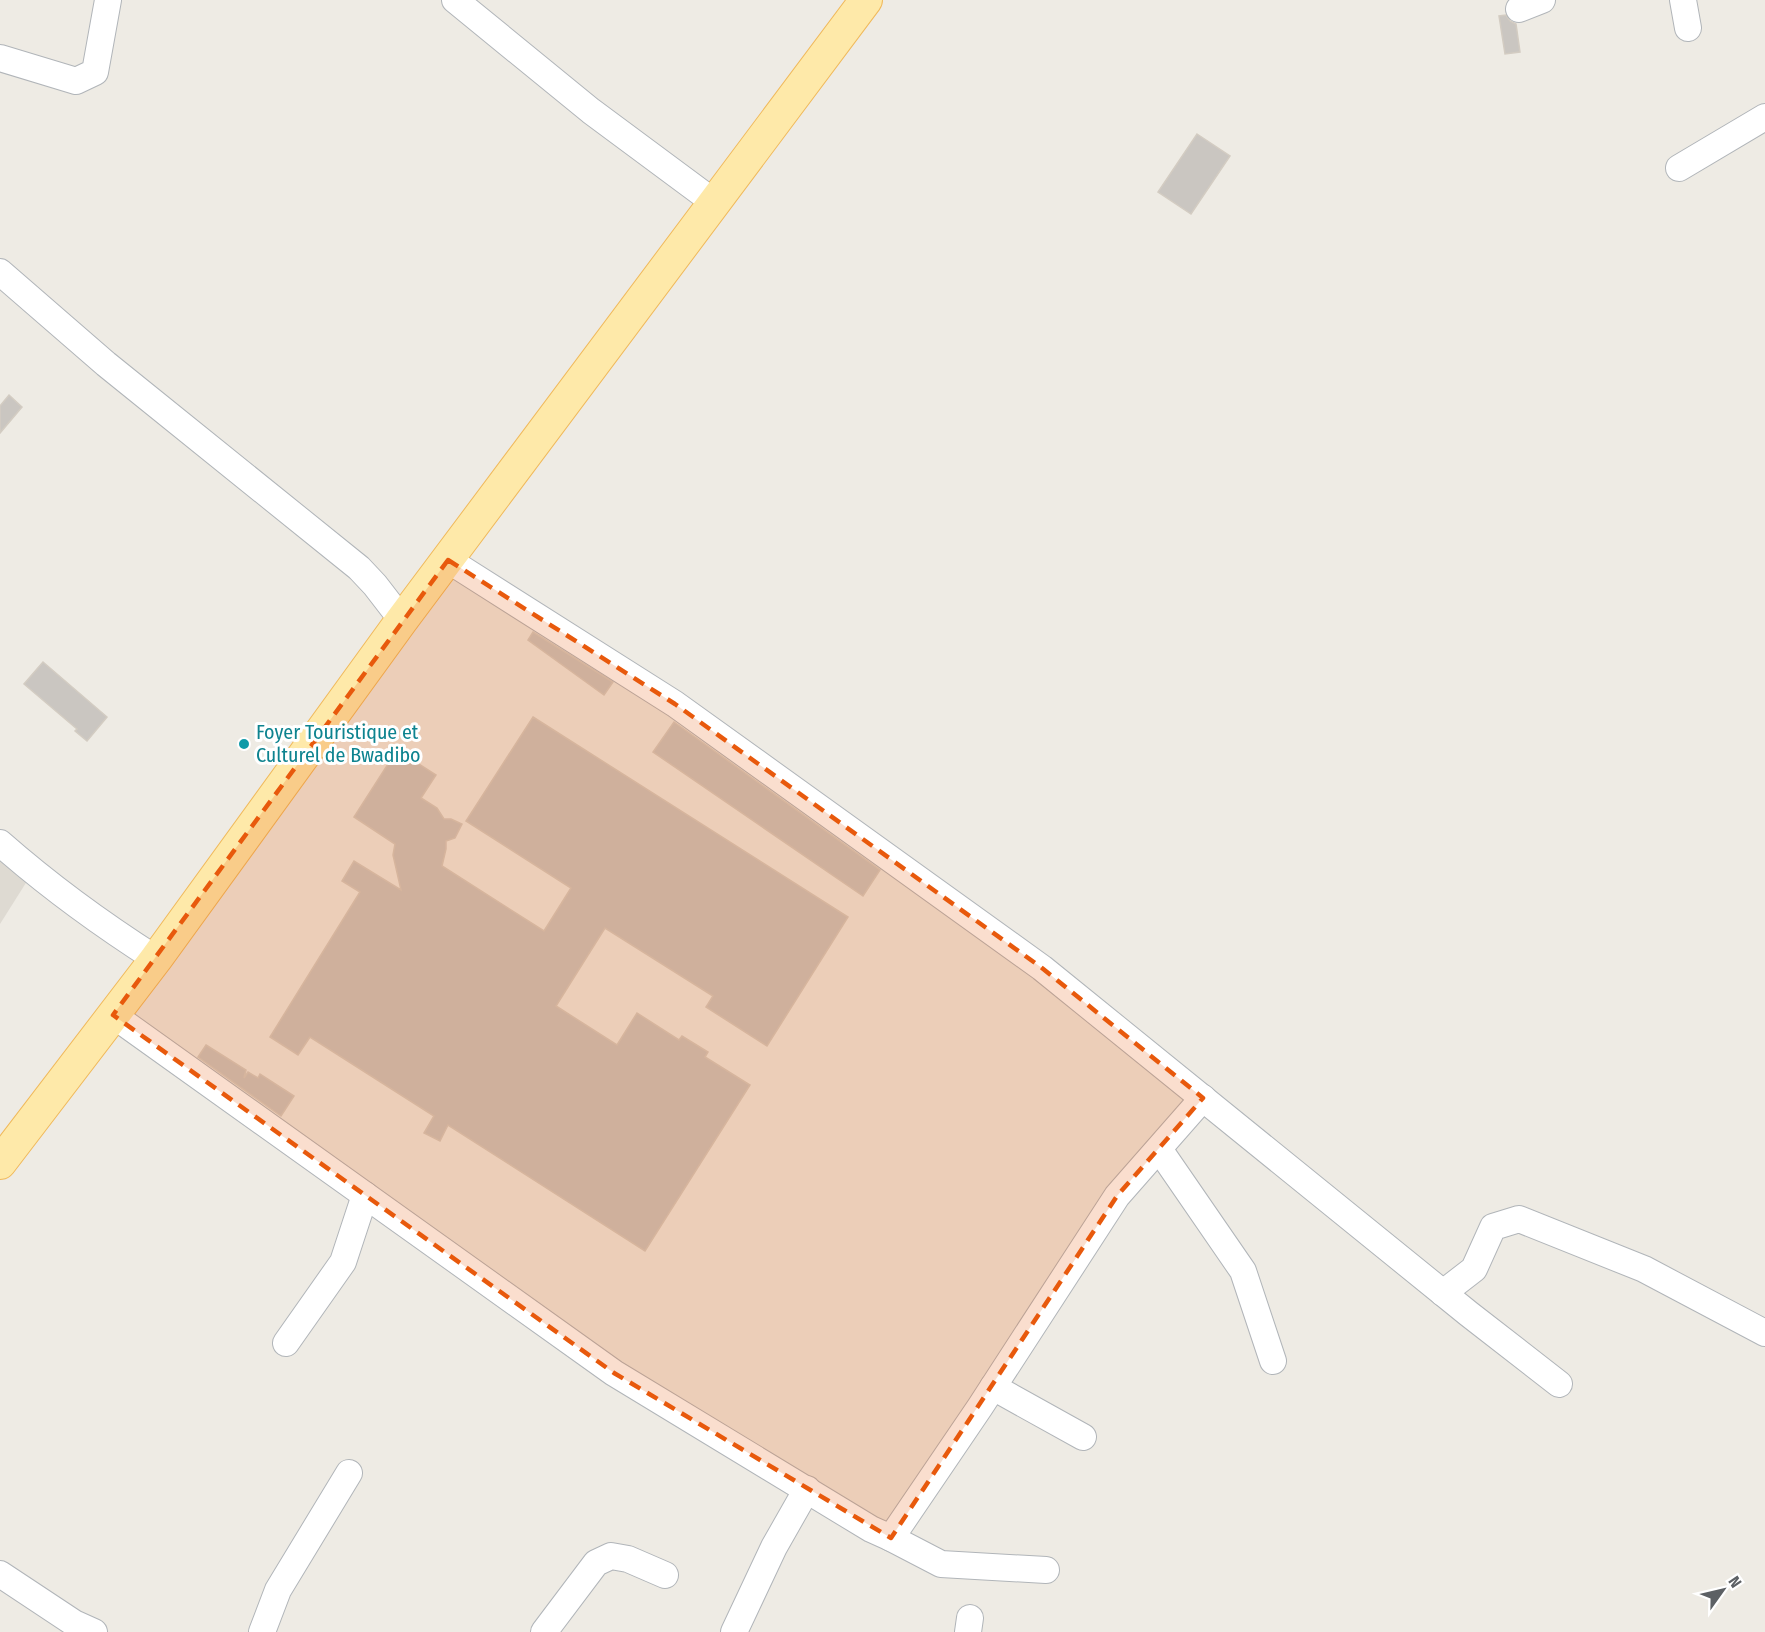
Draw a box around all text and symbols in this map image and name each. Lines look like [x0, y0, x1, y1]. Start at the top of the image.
place label: Foyer Touristique et Culturel de Bwadibo [256, 720, 421, 767]
marker: Foyer Touristique et Culturel de Bwadibo [237, 737, 251, 751]
north arrow [1693, 1560, 1753, 1620]
text: N [1724, 1573, 1746, 1591]

